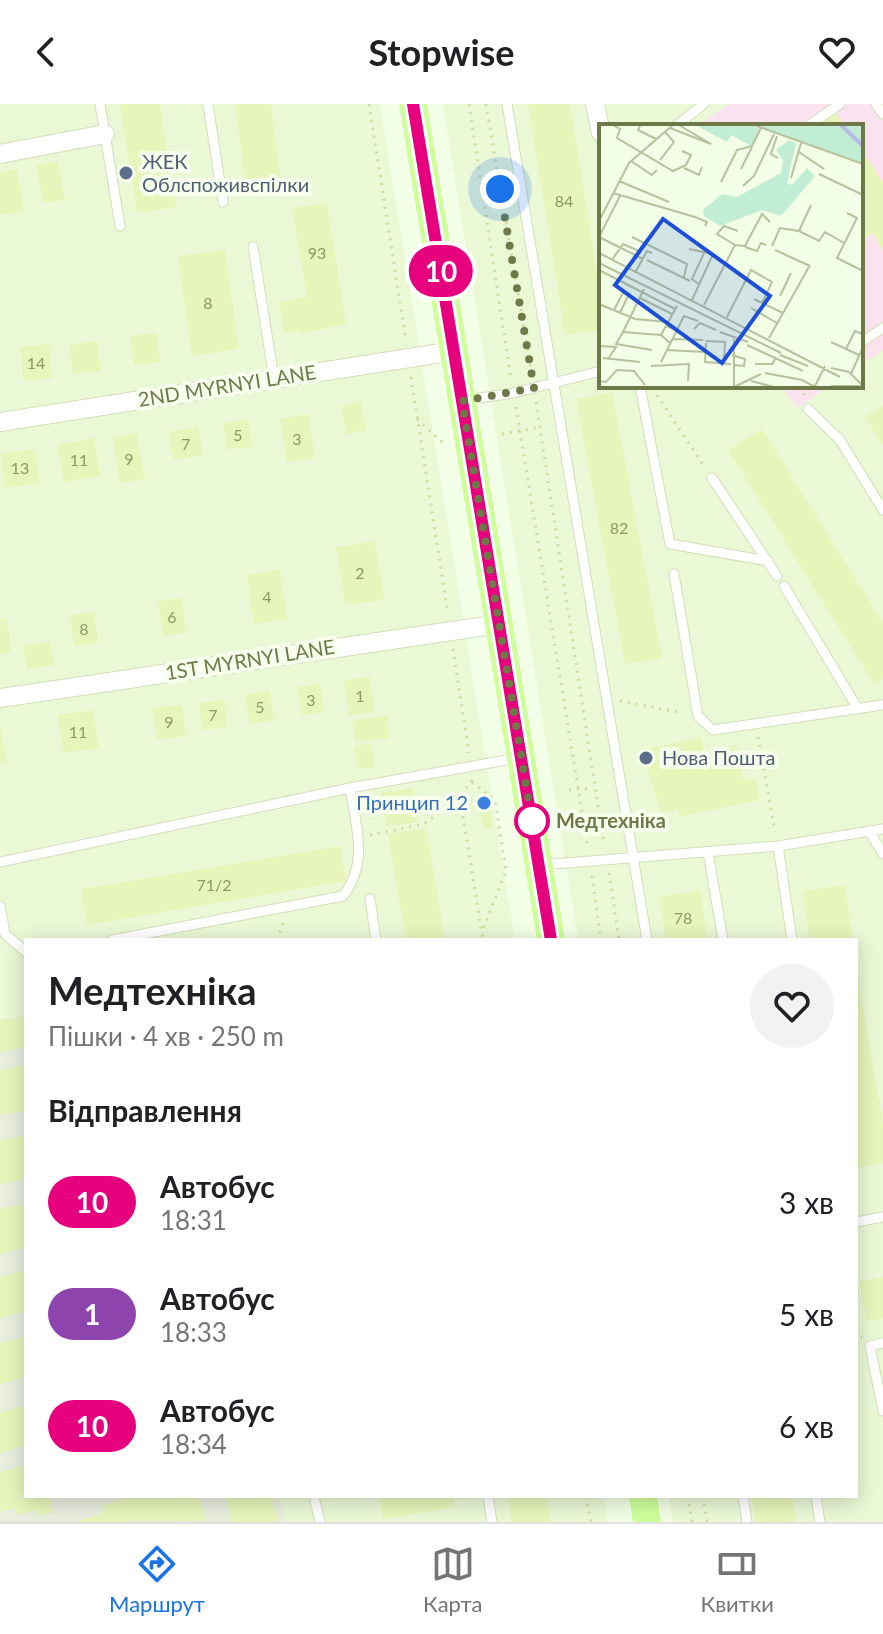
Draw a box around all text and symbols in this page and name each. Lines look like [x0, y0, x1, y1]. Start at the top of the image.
icon: back [24, 30, 68, 74]
text: Stopwise [368, 30, 515, 74]
icon: heart [815, 30, 859, 74]
inset map [599, 124, 863, 388]
place label: ЖЕК Облспоживспілки [142, 149, 309, 196]
marker: ЖЕК Облспоживспілки [117, 164, 135, 182]
your location [480, 169, 520, 209]
house number: 84 [555, 191, 573, 210]
house number: 93 [308, 243, 326, 262]
line badge: 10 [405, 245, 477, 297]
text: 10 [425, 254, 457, 288]
house number: 8 [203, 293, 213, 312]
house number: 14 [27, 353, 45, 372]
street label: 2ND MYRNYI LANE [136, 359, 318, 411]
house number: 5 [233, 425, 243, 444]
house number: 3 [292, 429, 302, 448]
house number: 7 [181, 434, 191, 453]
house number: 9 [124, 449, 134, 468]
house number: 11 [70, 450, 88, 469]
house number: 13 [11, 458, 29, 477]
house number: 82 [610, 518, 628, 537]
house number: 2 [355, 563, 365, 582]
house number: 4 [262, 587, 272, 606]
house number: 6 [167, 607, 177, 626]
house number: 8 [79, 619, 89, 638]
street label: 1ST MYRNYI LANE [163, 634, 336, 684]
house number: 1 [355, 686, 365, 705]
house number: 3 [306, 690, 316, 709]
house number: 5 [255, 697, 265, 716]
house number: 7 [208, 705, 218, 724]
house number: 9 [164, 712, 174, 731]
house number: 11 [69, 722, 87, 741]
place label: Нова Пошта [662, 745, 775, 769]
marker: Нова Пошта [637, 749, 655, 767]
place label: Принцип 12 [356, 790, 468, 814]
marker: Принцип 12 [475, 794, 493, 812]
marker: Медтехніка [515, 804, 549, 838]
place label: Медтехніка [556, 808, 666, 832]
house number: 71/2 [196, 875, 232, 894]
house number: 78 [674, 908, 692, 927]
button: heart [750, 964, 834, 1048]
text: Медтехніка [48, 967, 257, 1013]
text: Пішки · 4 хв · 250 m [48, 1020, 284, 1052]
text: Відправлення [48, 1092, 242, 1128]
text: Автобус [160, 1168, 275, 1204]
text: 3 хв [779, 1184, 834, 1220]
text: 10 [76, 1185, 108, 1219]
text: 18:31 [160, 1204, 227, 1236]
text: Автобус [160, 1280, 275, 1316]
text: 5 хв [779, 1296, 834, 1332]
text: 1 [84, 1297, 100, 1331]
text: 18:33 [160, 1316, 227, 1348]
text: Автобус [160, 1392, 275, 1428]
text: 6 хв [779, 1408, 834, 1444]
text: 10 [76, 1409, 108, 1443]
text: 18:34 [160, 1428, 227, 1460]
tab: Маршрут [109, 1542, 205, 1617]
tab: Карта [423, 1542, 483, 1617]
tab: Квитки [701, 1542, 774, 1617]

